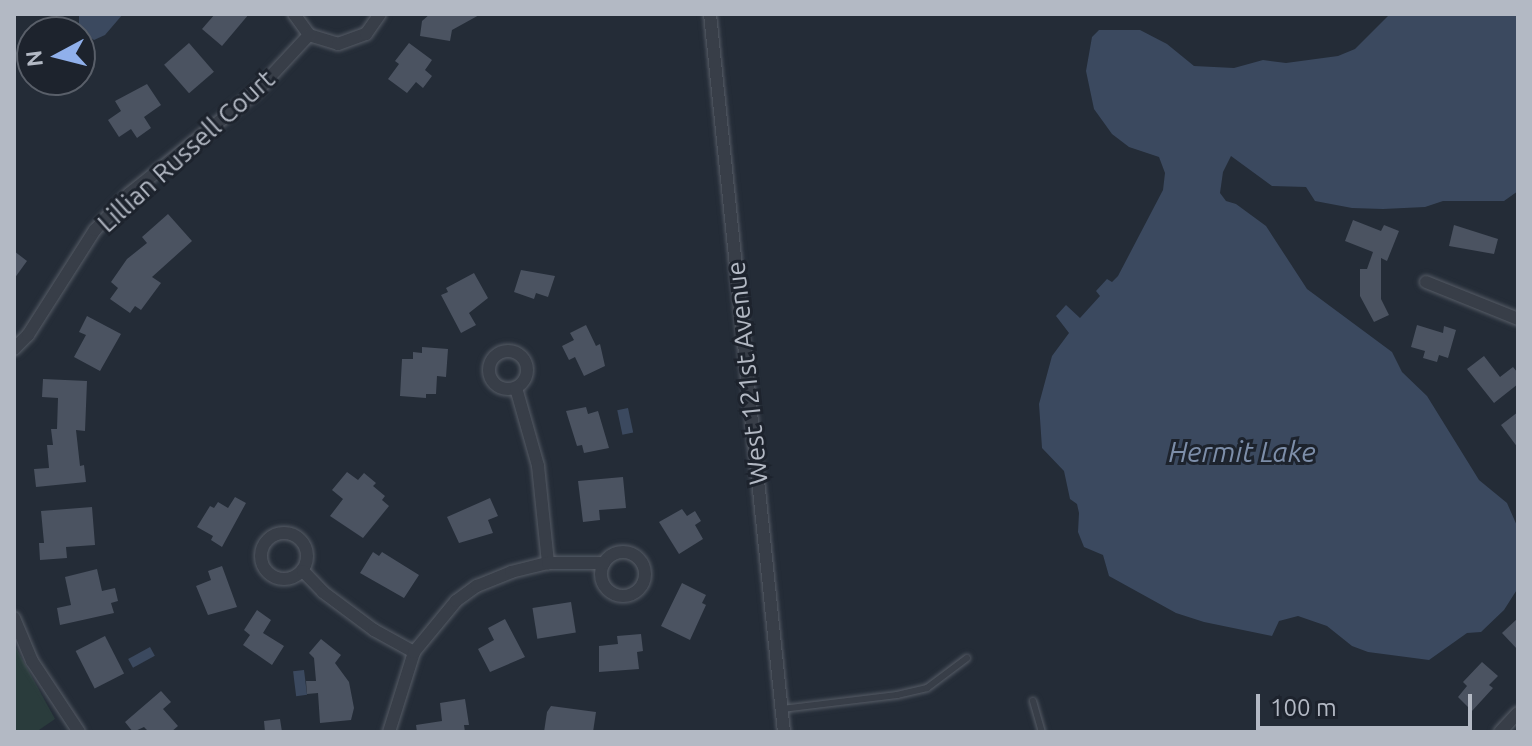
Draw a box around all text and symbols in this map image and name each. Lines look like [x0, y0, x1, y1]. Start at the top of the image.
north arrow [16, 16, 96, 96]
text: N [20, 49, 47, 68]
street label: Lillian Russell Court [91, 63, 281, 239]
street label: West 121st Avenue [720, 260, 774, 486]
water label: Hermit Lake [1168, 435, 1316, 469]
scale bar [1260, 678, 1476, 728]
text: 100 m [1270, 694, 1337, 721]

